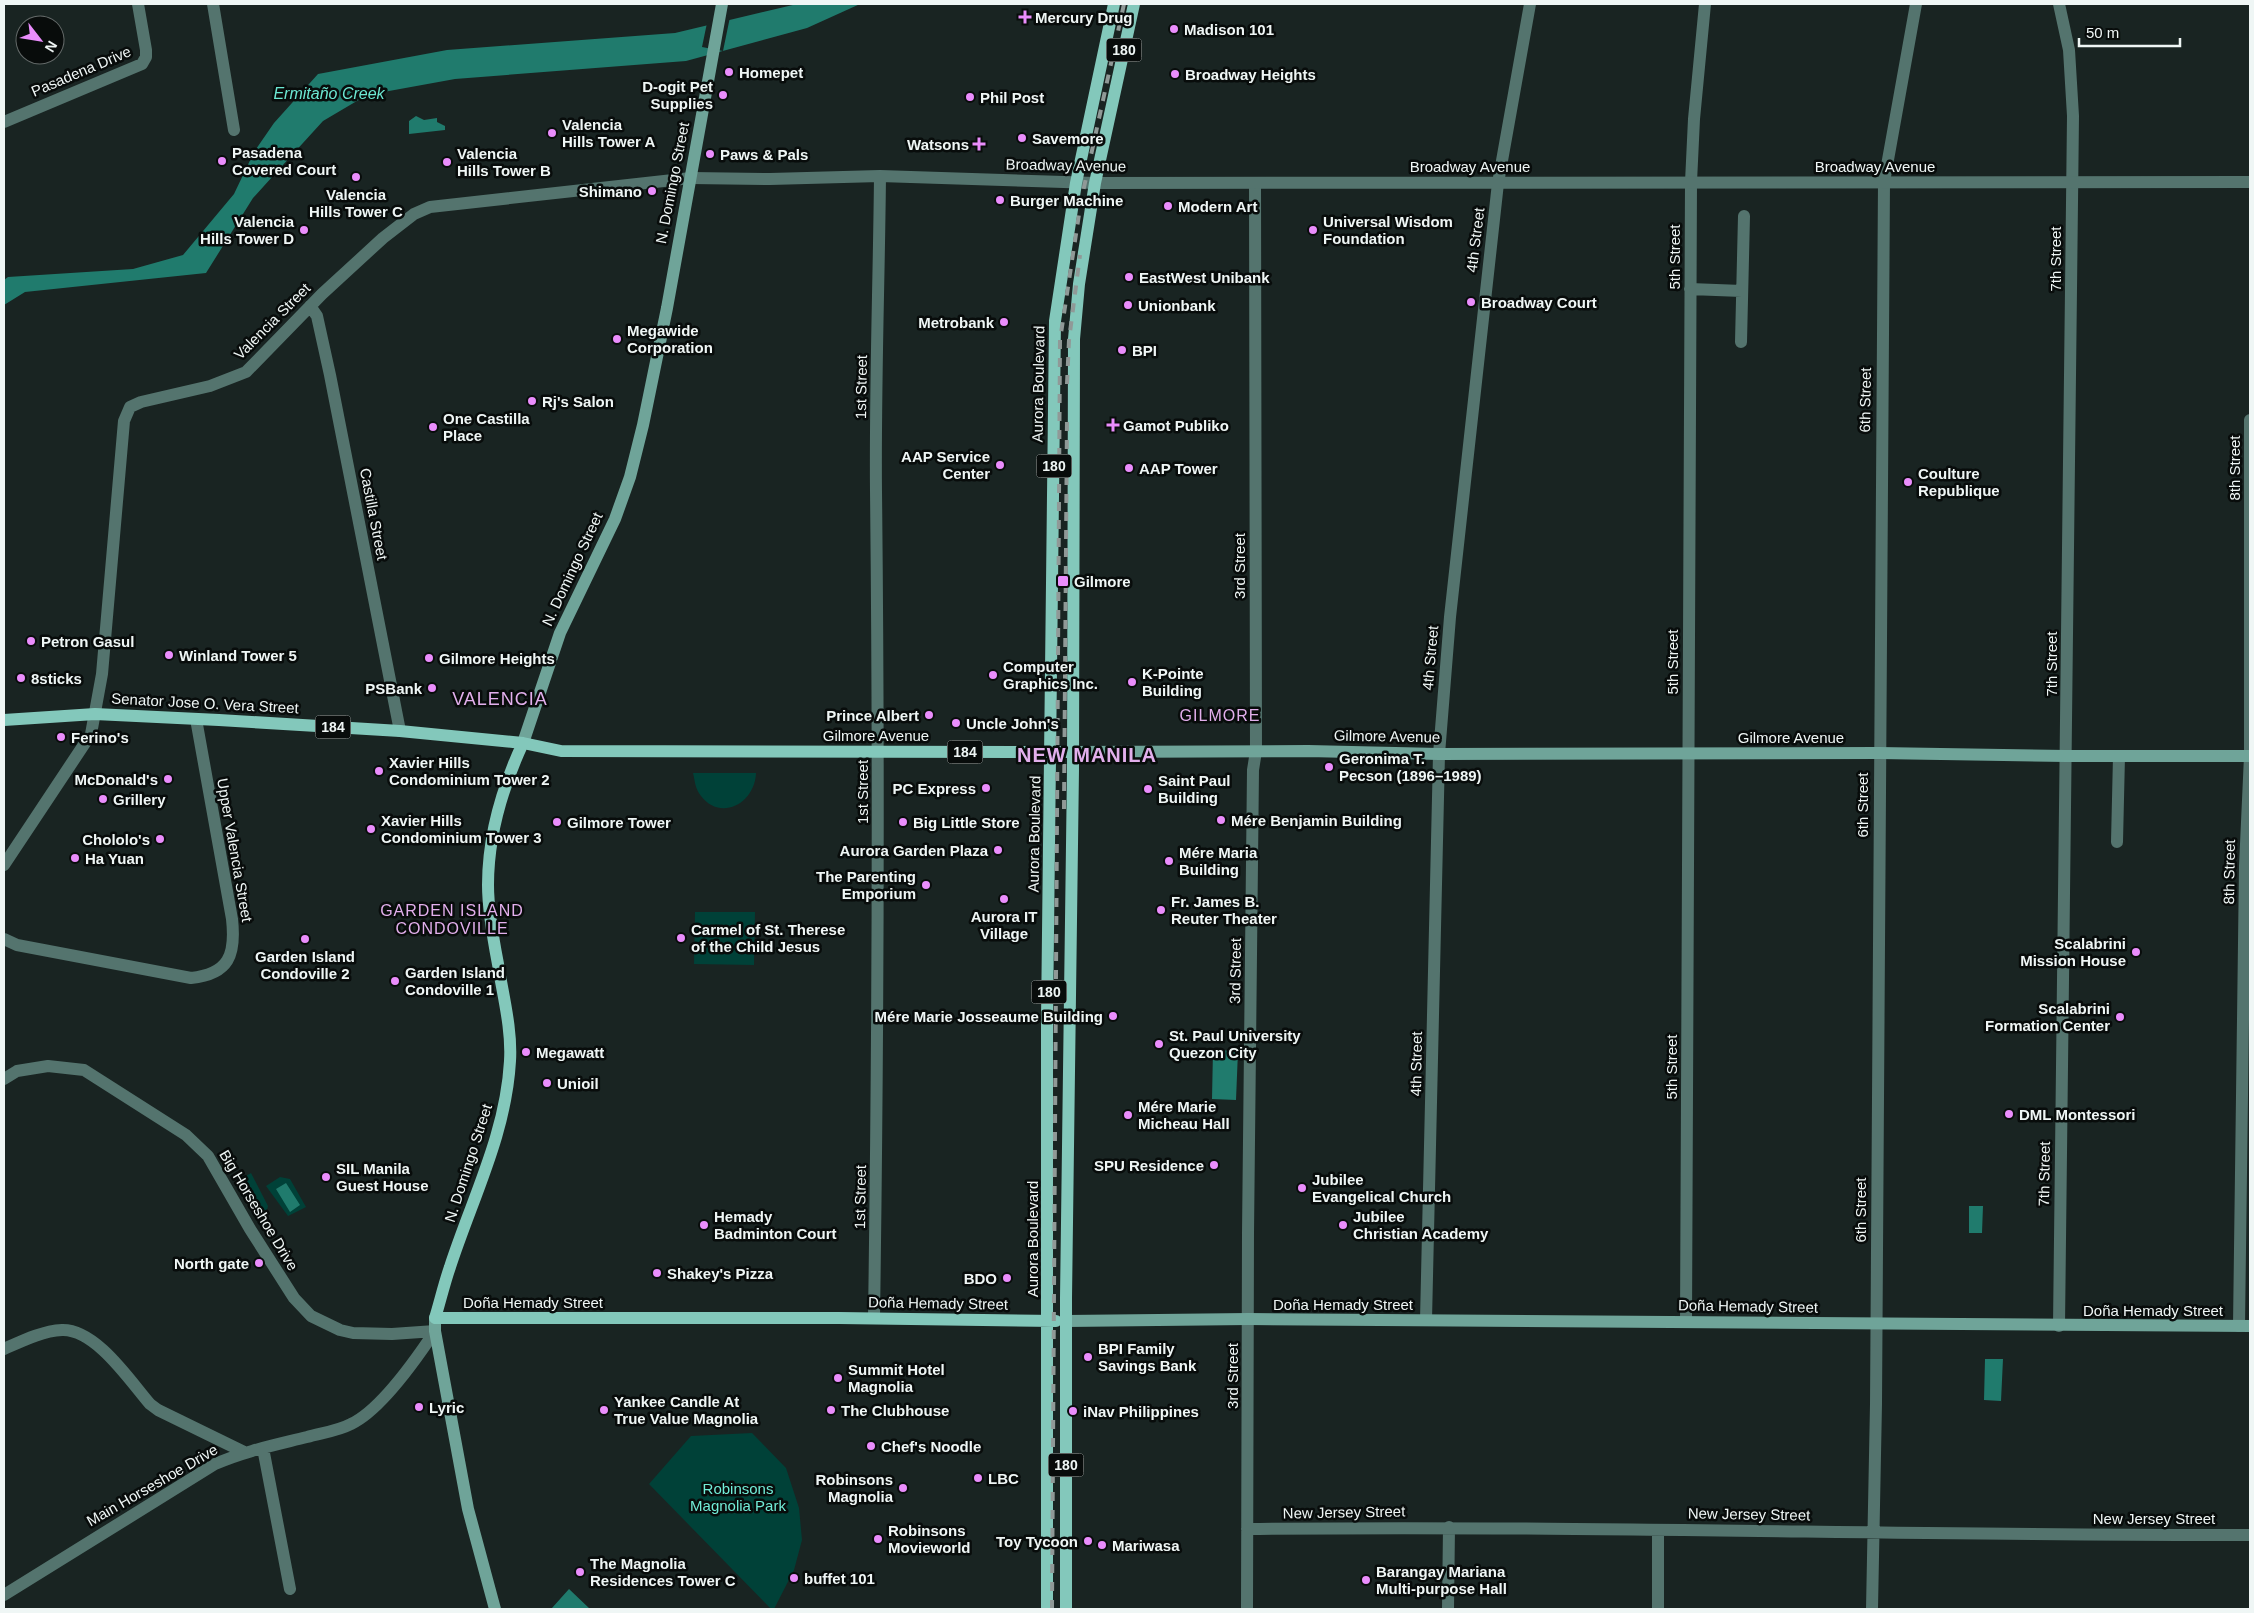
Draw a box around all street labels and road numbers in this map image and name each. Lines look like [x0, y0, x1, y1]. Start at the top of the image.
road number: 180 [1106, 38, 1142, 62]
street label: Pasadena Drive [29, 42, 133, 100]
street label: N. Domingo Street [652, 120, 692, 245]
street label: Broadway Avenue [1006, 155, 1126, 175]
street label: Broadway Avenue [1410, 158, 1530, 175]
street label: Broadway Avenue [1815, 158, 1935, 175]
street label: 4th Street [1463, 206, 1488, 273]
street label: 5th Street [1666, 224, 1683, 290]
street label: 7th Street [2047, 226, 2064, 292]
street label: Valencia Street [230, 279, 314, 363]
street label: Aurora Boulevard [1028, 325, 1048, 443]
street label: 1st Street [852, 354, 870, 419]
street label: 6th Street [1856, 367, 1874, 433]
street label: 8th Street [2226, 435, 2243, 501]
road number: 180 [1036, 454, 1072, 478]
street label: Castilla Street [357, 467, 391, 562]
street label: N. Domingo Street [538, 509, 606, 629]
street label: 3rd Street [1231, 532, 1248, 599]
street label: 4th Street [1419, 624, 1441, 691]
street label: 5th Street [1664, 629, 1681, 695]
street label: 7th Street [2043, 631, 2060, 697]
street label: Senator Jose O. Vera Street [111, 690, 300, 716]
road number: 184 [316, 716, 350, 739]
street label: Gilmore Avenue [823, 727, 929, 744]
street label: Gilmore Avenue [1334, 727, 1440, 745]
street label: Gilmore Avenue [1738, 729, 1844, 746]
road number: 184 [948, 740, 982, 764]
street label: 1st Street [854, 759, 871, 824]
street label: 6th Street [1854, 772, 1871, 838]
street label: Aurora Boulevard [1024, 775, 1044, 893]
street label: Upper Valencia Street [214, 777, 256, 924]
street label: 8th Street [2220, 839, 2238, 905]
street label: 3rd Street [1226, 937, 1244, 1004]
road number: 180 [1032, 980, 1066, 1004]
street label: 4th Street [1407, 1031, 1425, 1097]
street label: 5th Street [1663, 1034, 1680, 1100]
street label: N. Domingo Street [441, 1101, 495, 1224]
street label: 7th Street [2035, 1141, 2053, 1207]
street label: Big Horseshoe Drive [216, 1147, 302, 1273]
street label: 1st Street [851, 1164, 869, 1229]
street label: 6th Street [1852, 1177, 1869, 1243]
street label: Aurora Boulevard [1024, 1181, 1041, 1297]
street label: Doña Hemady Street [868, 1293, 1009, 1313]
street label: Doña Hemady Street [463, 1294, 604, 1311]
street label: Doña Hemady Street [1273, 1296, 1414, 1313]
street label: Doña Hemady Street [1678, 1296, 1819, 1316]
street label: Doña Hemady Street [2083, 1302, 2224, 1319]
street label: 3rd Street [1224, 1342, 1241, 1409]
street label: Main Horseshoe Drive [83, 1441, 221, 1529]
road number: 180 [1048, 1454, 1084, 1476]
street label: New Jersey Street [1283, 1502, 1406, 1522]
street label: New Jersey Street [1688, 1504, 1811, 1524]
street label: New Jersey Street [2093, 1510, 2216, 1527]

